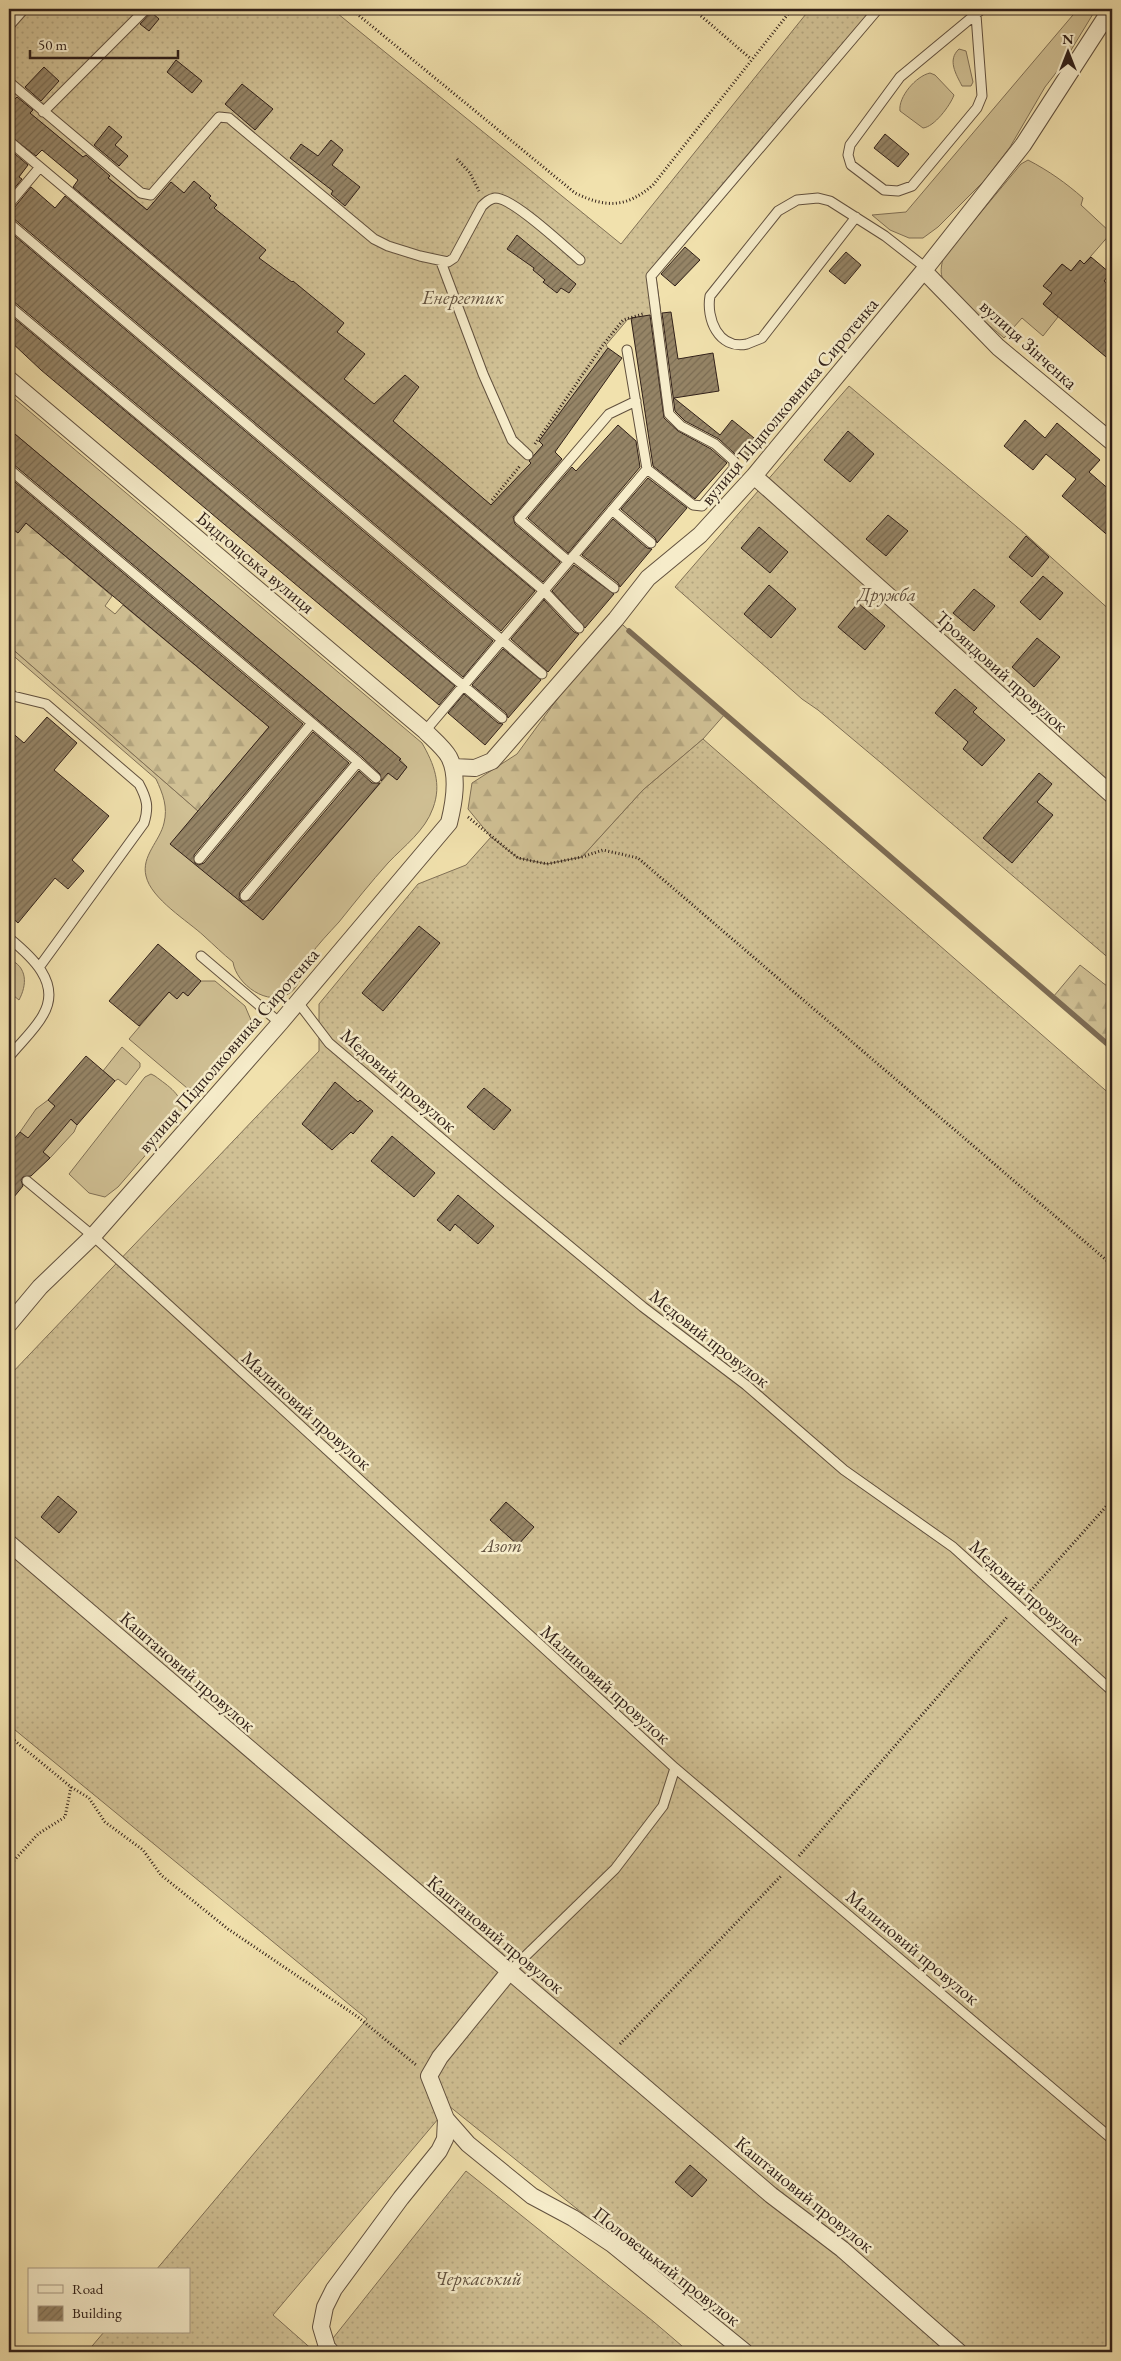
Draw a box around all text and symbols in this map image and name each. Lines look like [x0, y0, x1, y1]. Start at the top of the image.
scale bar [30, 28, 178, 60]
north arrow [1044, 28, 1094, 78]
text: N [1062, 30, 1074, 48]
text: 50 m [38, 35, 67, 54]
park label: Енергетик [421, 285, 505, 310]
street label: вулиця Підполковника Сиротенка [695, 292, 884, 510]
street label: вулиця Зінченка [974, 294, 1083, 395]
street label: Бидгощська вулиця [191, 506, 320, 620]
park label: Дружба [856, 582, 916, 607]
street label: Трояндовий провулок [930, 605, 1073, 738]
street label: вулиця Підполковника Сиротенка [132, 942, 325, 1158]
street label: Медовий провулок [335, 1023, 462, 1138]
street label: Медовий провулок [644, 1284, 775, 1393]
street label: Малиновий провулок [236, 1345, 377, 1475]
park label: Азот [480, 1533, 522, 1558]
street label: Медовий провулок [964, 1534, 1089, 1651]
street label: Каштановий провулок [115, 1606, 261, 1737]
street label: Малиновий провулок [535, 1619, 676, 1749]
street label: Каштановий провулок [422, 1870, 570, 1999]
street label: Малиновий провулок [841, 1884, 985, 2011]
street label: Каштановий провулок [730, 2131, 879, 2258]
street label: Половецький провулок [588, 2201, 746, 2332]
park label: Черкаський [434, 2266, 522, 2291]
legend [28, 2268, 190, 2334]
text: Road [72, 2279, 104, 2298]
text: Building [72, 2303, 122, 2322]

